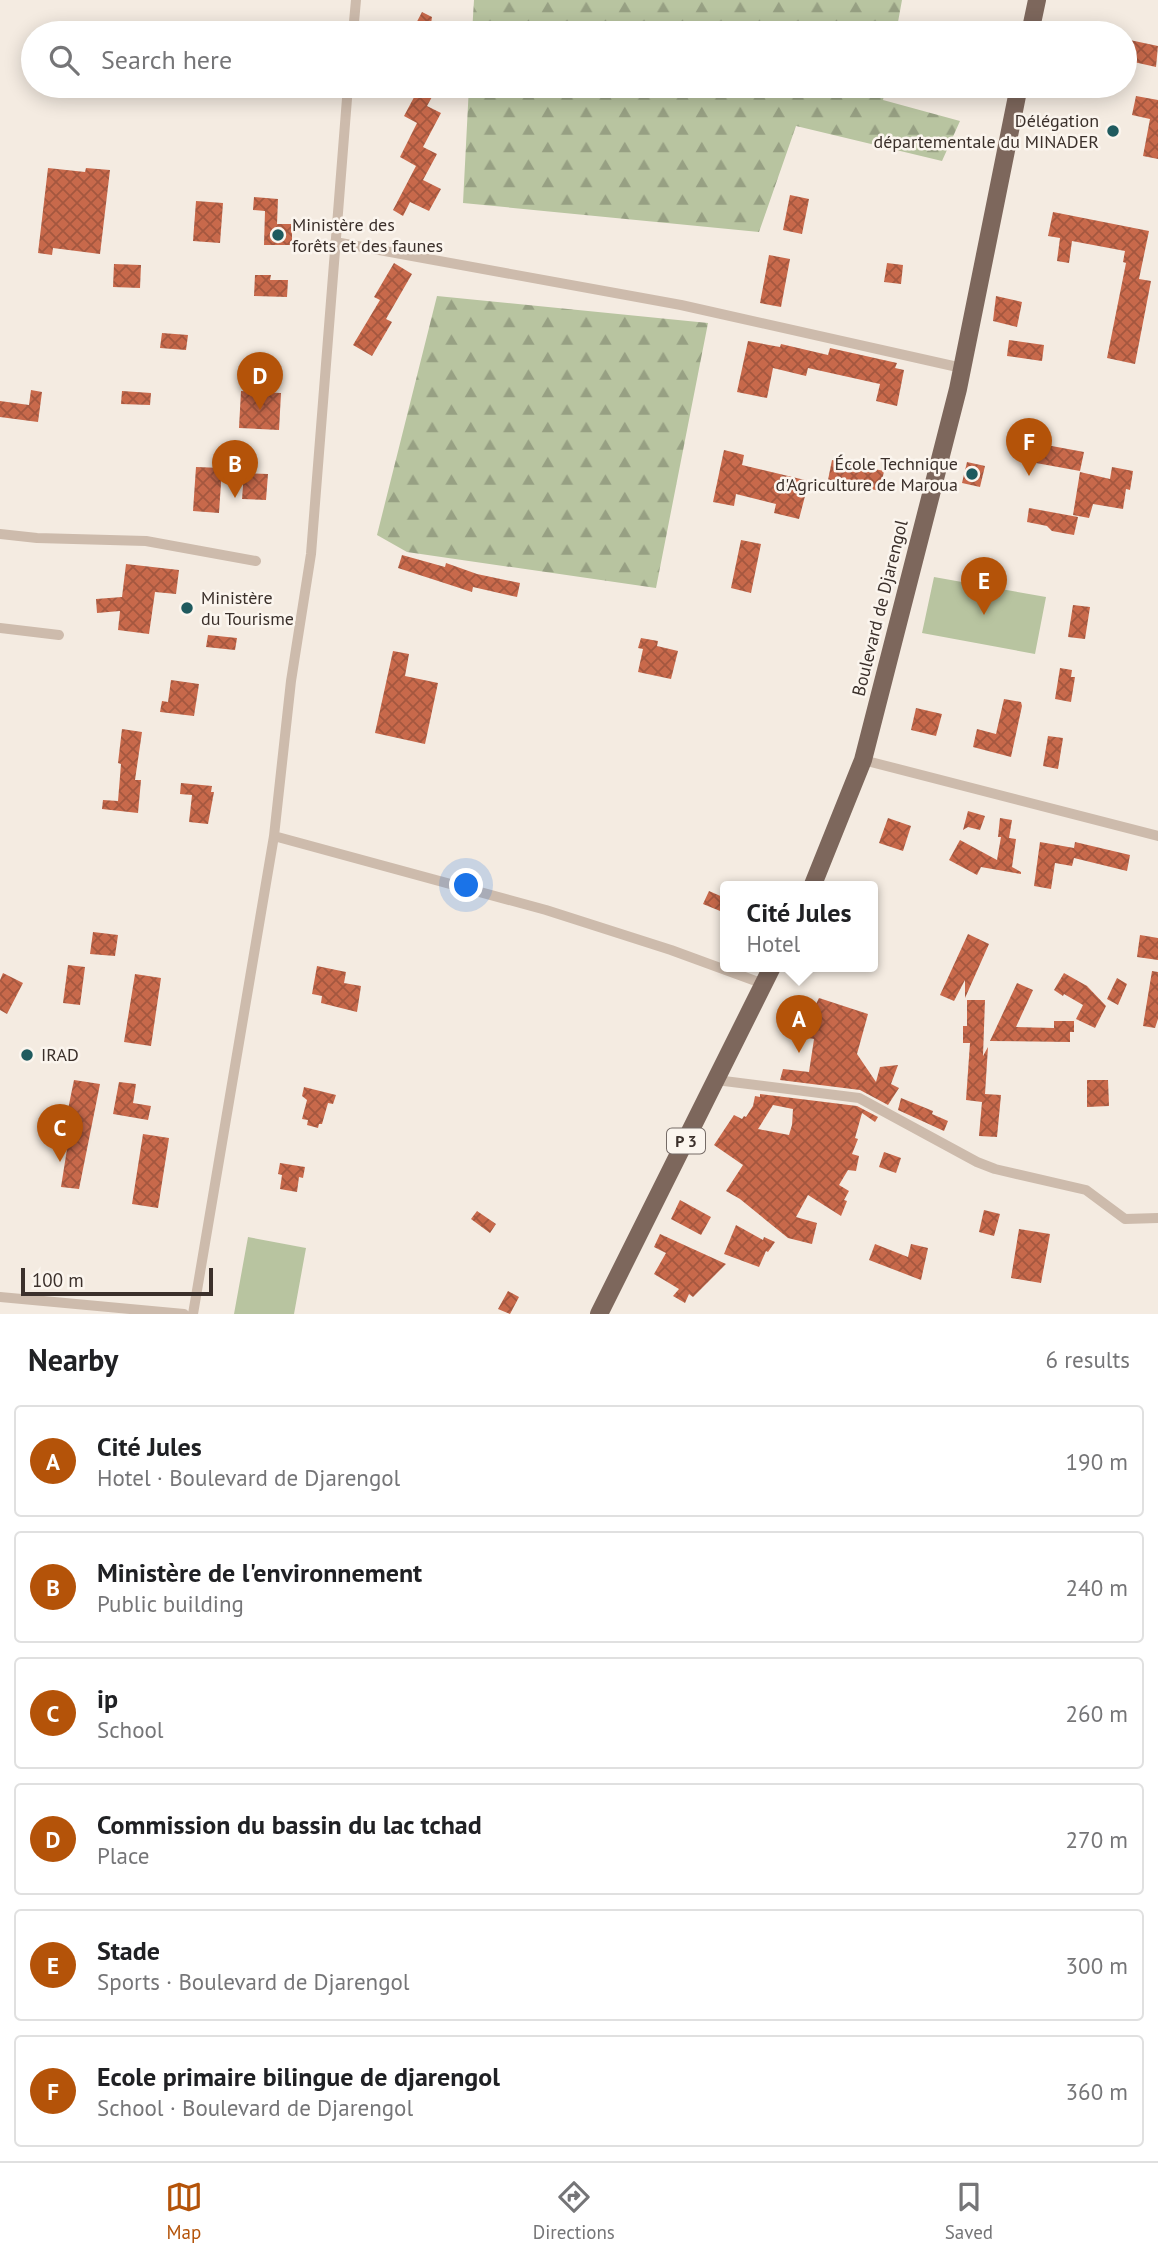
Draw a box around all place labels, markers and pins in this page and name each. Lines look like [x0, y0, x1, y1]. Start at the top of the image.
place label: Délégation départementale du MINADER [874, 109, 1099, 153]
marker: Délégation départementale du MINADER [1105, 123, 1121, 139]
place label: Ministère des forêts et des faunes [292, 213, 443, 257]
marker: Ministère des forêts et des faunes [270, 227, 286, 243]
pin: D [237, 352, 283, 410]
pin: F [1006, 418, 1052, 476]
pin: B [212, 440, 258, 498]
place label: École Technique d'Agriculture de Maroua [776, 452, 958, 496]
marker: École Technique d'Agriculture de Maroua [964, 466, 980, 482]
pin: E [961, 557, 1007, 615]
place label: Ministère du Tourisme [201, 586, 294, 630]
marker: Ministère du Tourisme [179, 600, 195, 616]
pin: A [776, 995, 822, 1053]
place label: IRAD [41, 1043, 79, 1066]
marker: IRAD [19, 1047, 35, 1063]
pin: C [37, 1104, 83, 1162]

